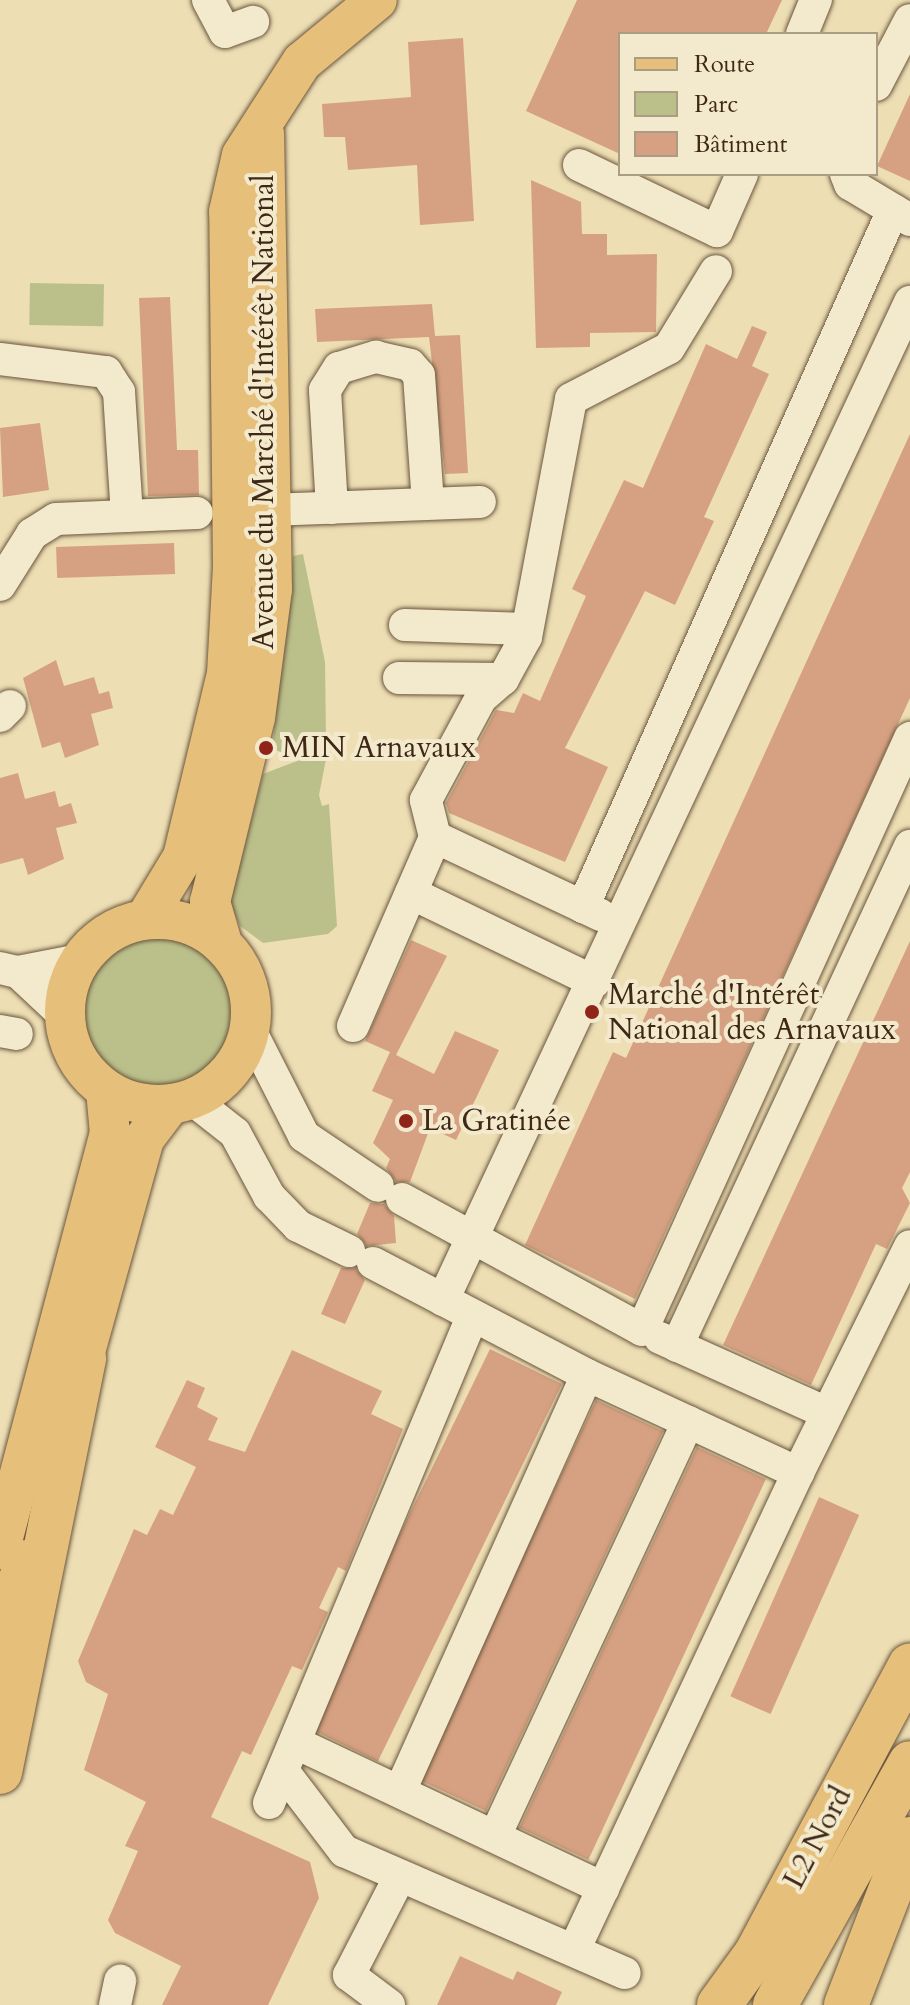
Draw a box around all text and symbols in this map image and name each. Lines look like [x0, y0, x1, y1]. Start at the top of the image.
legend [618, 32, 878, 176]
text: Route [694, 48, 755, 81]
text: Parc [694, 88, 738, 121]
text: Bâtiment [694, 128, 787, 161]
street label: Avenue du Marché d'Intérêt National [246, 174, 282, 650]
place label: MIN Arnavaux [282, 730, 476, 766]
marker: MIN Arnavaux [257, 739, 275, 757]
place label: Marché d'Intérêt National des Arnavaux [608, 977, 896, 1048]
marker: Marché d'Intérêt National des Arnavaux [583, 1003, 601, 1021]
place label: La Gratinée [422, 1103, 571, 1139]
marker: La Gratinée [397, 1112, 415, 1130]
street label: L2 Nord [776, 1781, 860, 1895]

